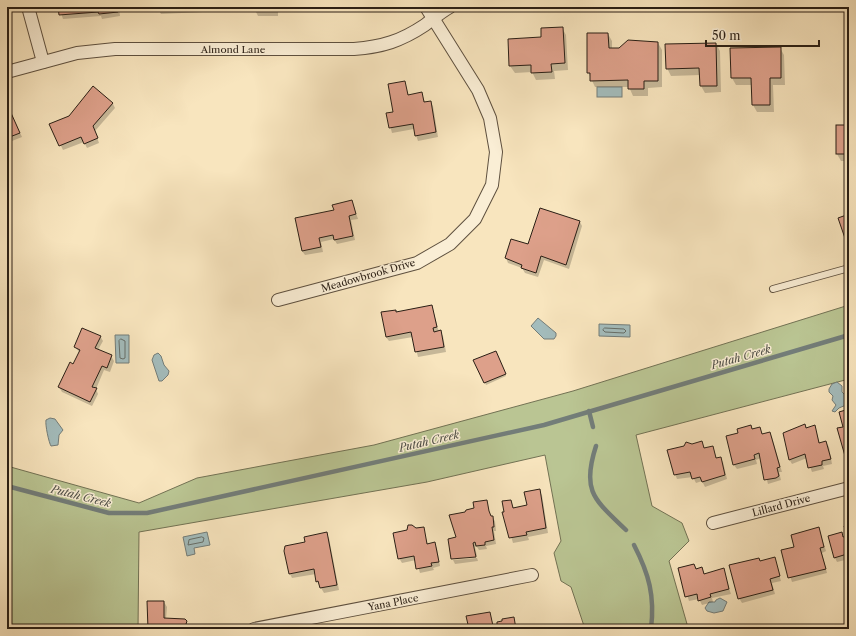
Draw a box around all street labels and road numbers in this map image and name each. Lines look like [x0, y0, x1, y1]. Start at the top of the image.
street label: Almond Lane [200, 43, 266, 56]
street label: Meadowbrook Drive [319, 256, 417, 295]
street label: Lillard Drive [751, 491, 812, 519]
street label: Yana Place [366, 591, 420, 614]

